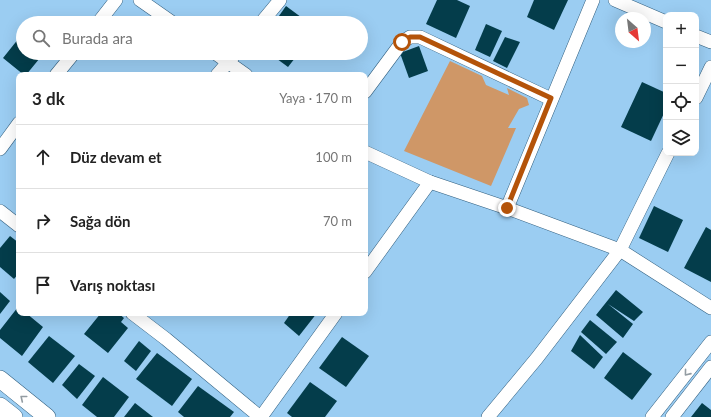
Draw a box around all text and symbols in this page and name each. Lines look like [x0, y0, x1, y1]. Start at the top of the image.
north arrow [615, 12, 651, 48]
map controls [663, 12, 699, 156]
button: + [663, 12, 699, 48]
search box [16, 16, 368, 60]
icon: search [30, 27, 52, 49]
text: Burada ara [62, 29, 133, 47]
route start [393, 33, 411, 51]
button: − [663, 48, 699, 84]
button: locate [663, 84, 699, 120]
text: 3 dk [32, 88, 65, 109]
text: Yaya · 170 m [279, 90, 352, 106]
button: layers [663, 120, 699, 156]
icon: ahead [32, 146, 54, 168]
text: Düz devam et [70, 148, 162, 166]
text: 100 m [315, 149, 352, 165]
route end [498, 199, 516, 217]
icon: right [32, 210, 54, 232]
text: Sağa dön [70, 212, 131, 230]
text: 70 m [323, 213, 352, 229]
icon: arrive [32, 274, 54, 296]
text: Varış noktası [70, 276, 155, 294]
one-way arrow [685, 369, 692, 376]
one-way arrow [21, 396, 28, 403]

